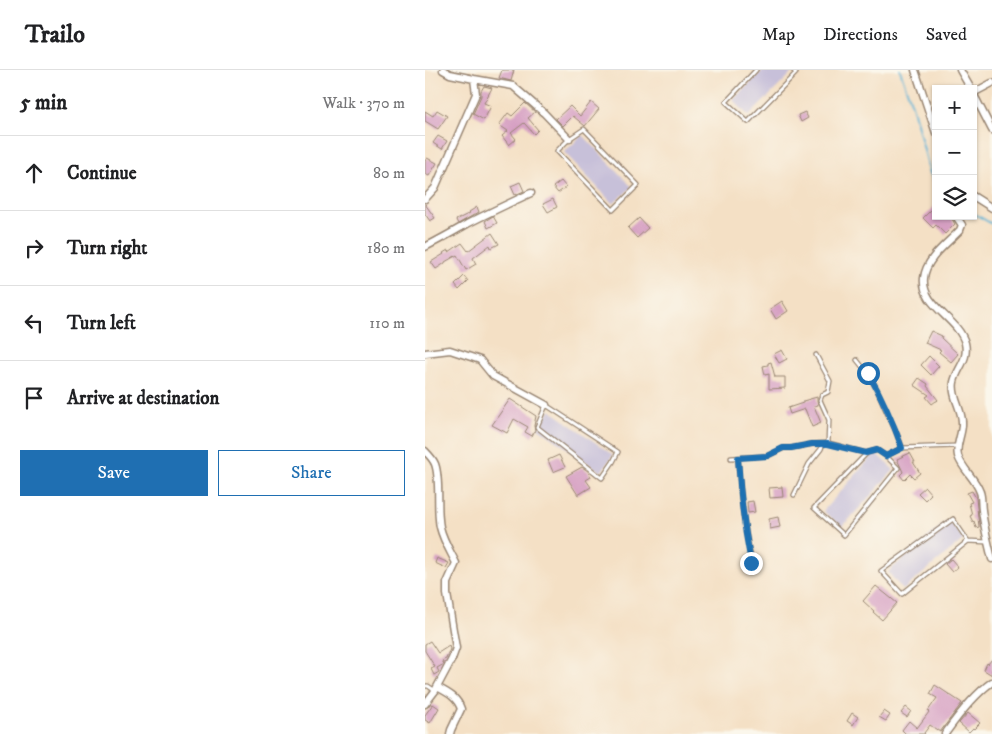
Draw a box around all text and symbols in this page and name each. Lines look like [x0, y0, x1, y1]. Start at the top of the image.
text: Trailo [25, 20, 85, 50]
text: Map [762, 24, 795, 46]
text: Directions [823, 24, 898, 46]
text: Saved [926, 24, 967, 46]
map controls [932, 85, 977, 220]
button: + [932, 85, 977, 130]
text: 5 min [20, 90, 67, 116]
text: Walk · 370 m [323, 93, 405, 113]
button: − [932, 130, 977, 175]
icon: ahead [20, 159, 48, 187]
text: Continue [67, 162, 137, 185]
text: 80 m [373, 163, 405, 183]
button: layers [932, 175, 977, 220]
icon: right [20, 234, 48, 262]
text: Turn right [67, 237, 147, 260]
text: 180 m [367, 238, 405, 258]
icon: left [20, 309, 48, 337]
text: Turn left [67, 312, 136, 335]
text: 110 m [369, 313, 405, 333]
route start [857, 362, 880, 385]
icon: arrive [20, 384, 48, 412]
text: Arrive at destination [67, 387, 219, 410]
button: Save [20, 450, 208, 496]
button: Share [218, 450, 405, 496]
route end [740, 552, 763, 575]

